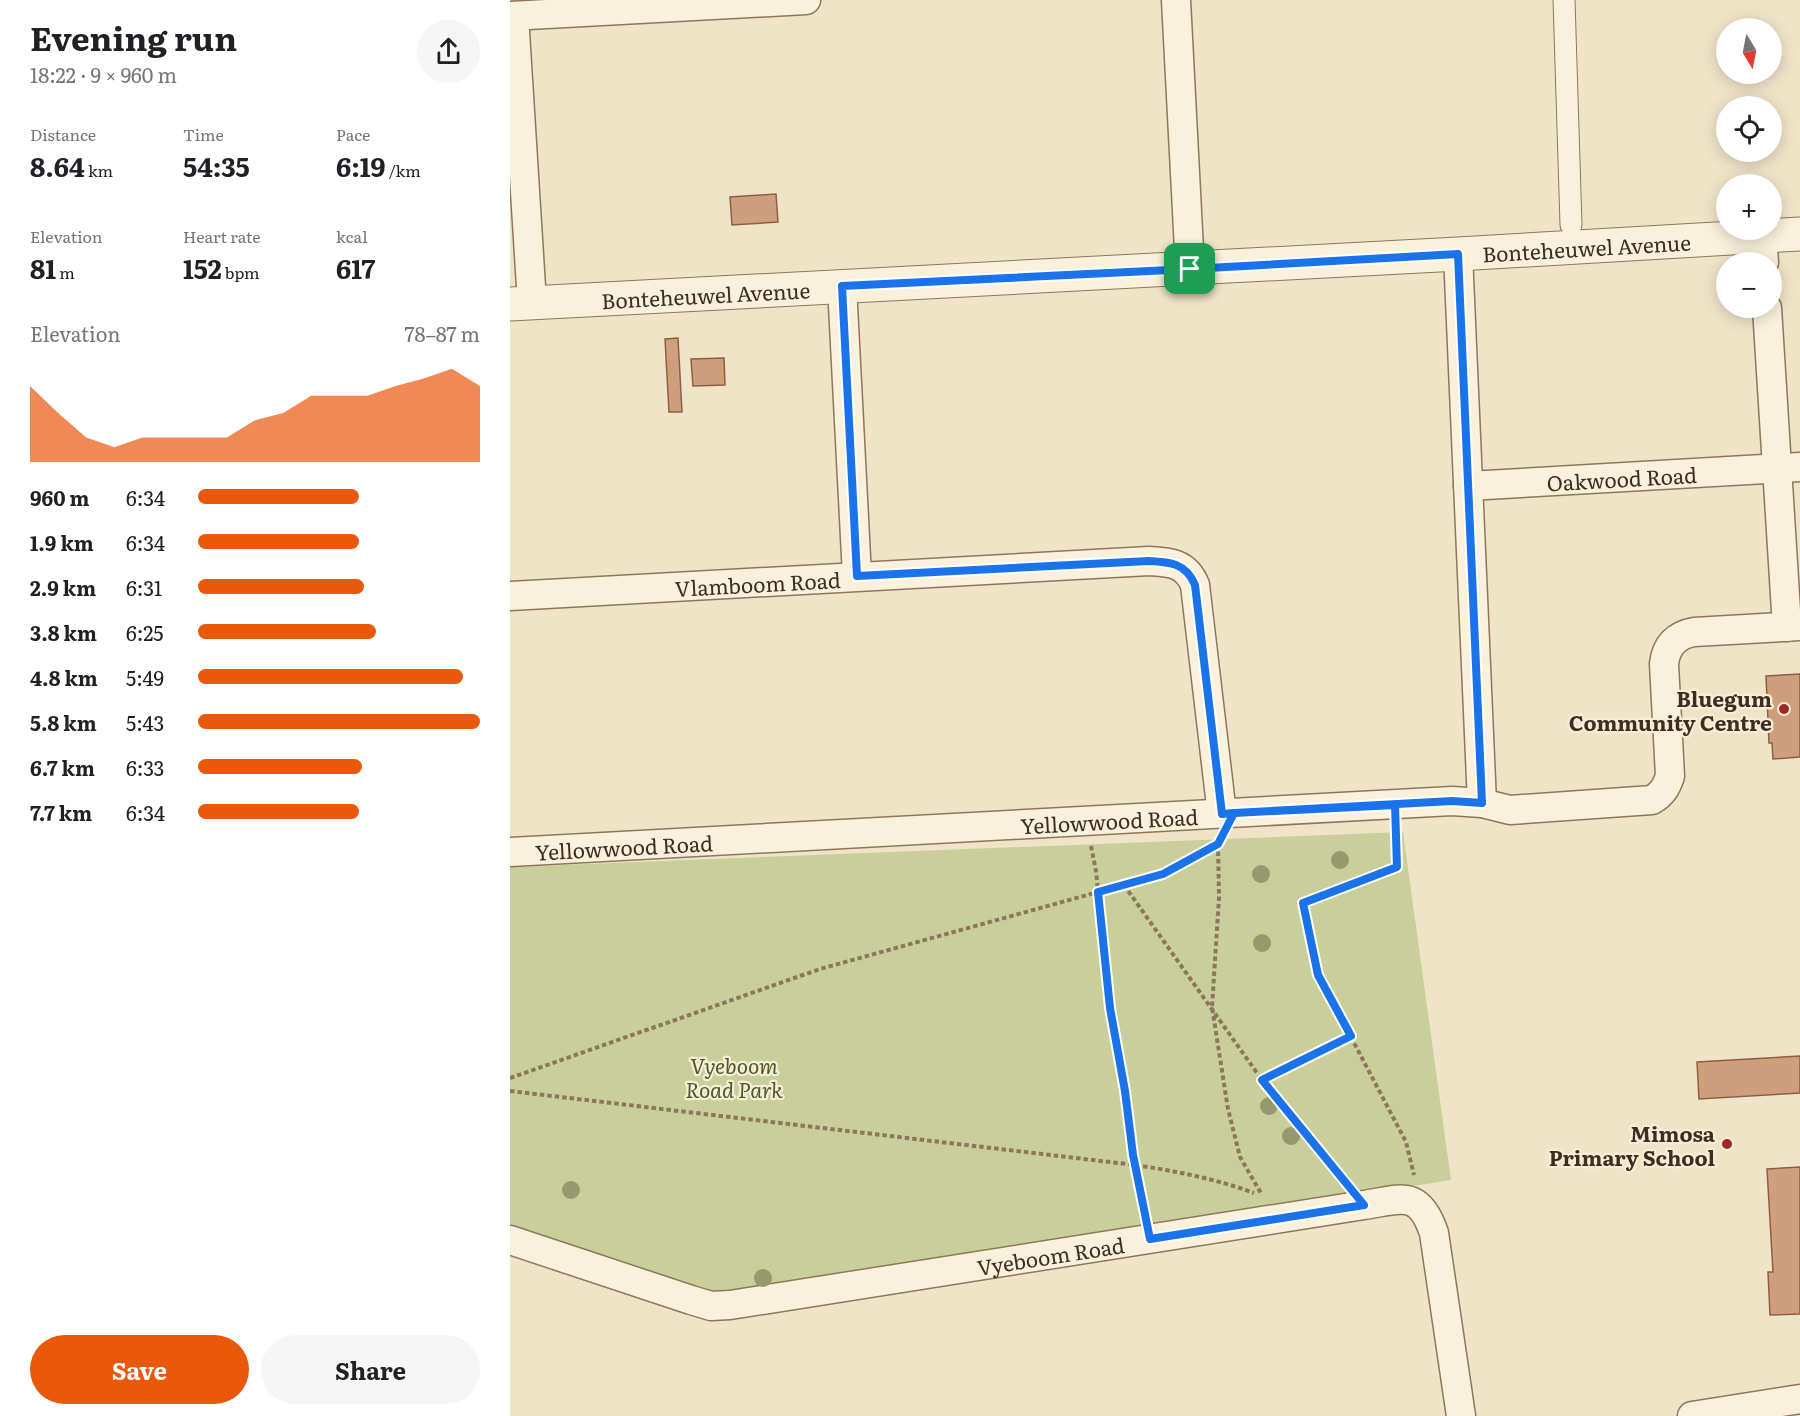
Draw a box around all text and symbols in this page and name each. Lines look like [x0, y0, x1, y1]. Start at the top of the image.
text: Evening run [30, 12, 237, 61]
north arrow [1716, 18, 1782, 84]
map controls [1716, 18, 1782, 318]
button: share [417, 20, 480, 83]
text: 18:22 · 9 × 960 m [30, 59, 177, 89]
button: locate [1716, 96, 1782, 162]
text: Distance [30, 122, 96, 146]
text: Time [183, 122, 224, 146]
text: Pace [336, 122, 370, 146]
text: 8.64 [30, 146, 85, 185]
text: 54:35 [183, 146, 250, 185]
text: 6:19 [336, 146, 385, 185]
text: km [85, 158, 113, 182]
text: /km [385, 158, 421, 182]
button: + [1716, 174, 1782, 240]
text: Elevation [30, 224, 102, 248]
text: Heart rate [183, 224, 261, 248]
text: kcal [336, 224, 368, 248]
street label: Bonteheuwel Avenue [1481, 225, 1692, 268]
pin [1164, 243, 1215, 294]
text: 81 [30, 248, 56, 287]
text: 152 [183, 248, 222, 287]
text: 617 [336, 248, 375, 287]
icon: arrive [1173, 252, 1206, 285]
button: − [1716, 252, 1782, 318]
text: m [56, 260, 75, 284]
text: bpm [222, 260, 260, 284]
street label: Bonteheuwel Avenue [601, 273, 811, 315]
text: Elevation [30, 318, 120, 348]
text: 78–87 m [404, 318, 480, 348]
street label: Oakwood Road [1546, 457, 1698, 497]
text: 960 m [30, 482, 89, 512]
text: 6:34 [126, 482, 165, 512]
text: 1.9 km [30, 527, 94, 557]
text: 6:34 [126, 527, 165, 557]
street label: Vlamboom Road [674, 562, 842, 602]
text: 2.9 km [30, 572, 96, 602]
text: 6:31 [126, 572, 162, 602]
text: 3.8 km [30, 617, 97, 647]
text: 6:25 [126, 617, 164, 647]
text: 4.8 km [30, 662, 98, 692]
text: 5:49 [126, 662, 164, 692]
place label: Bluegum Community Centre [1569, 682, 1772, 737]
marker: Bluegum Community Centre [1777, 702, 1791, 716]
text: 5.8 km [30, 707, 97, 737]
text: 5:43 [126, 707, 164, 737]
text: 6.7 km [30, 752, 95, 782]
text: 6:33 [126, 752, 164, 782]
text: 7.7 km [30, 797, 92, 827]
text: 6:34 [126, 797, 165, 827]
street label: Yellowwood Road [1019, 799, 1199, 840]
street label: Yellowwood Road [534, 826, 714, 866]
park label: Vyeboom Road Park [685, 1049, 783, 1104]
place label: Mimosa Primary School [1549, 1117, 1716, 1172]
marker: Mimosa Primary School [1720, 1137, 1734, 1151]
street label: Vyeboom Road [974, 1228, 1127, 1281]
button: Save [30, 1335, 249, 1404]
button: Share [261, 1335, 480, 1404]

